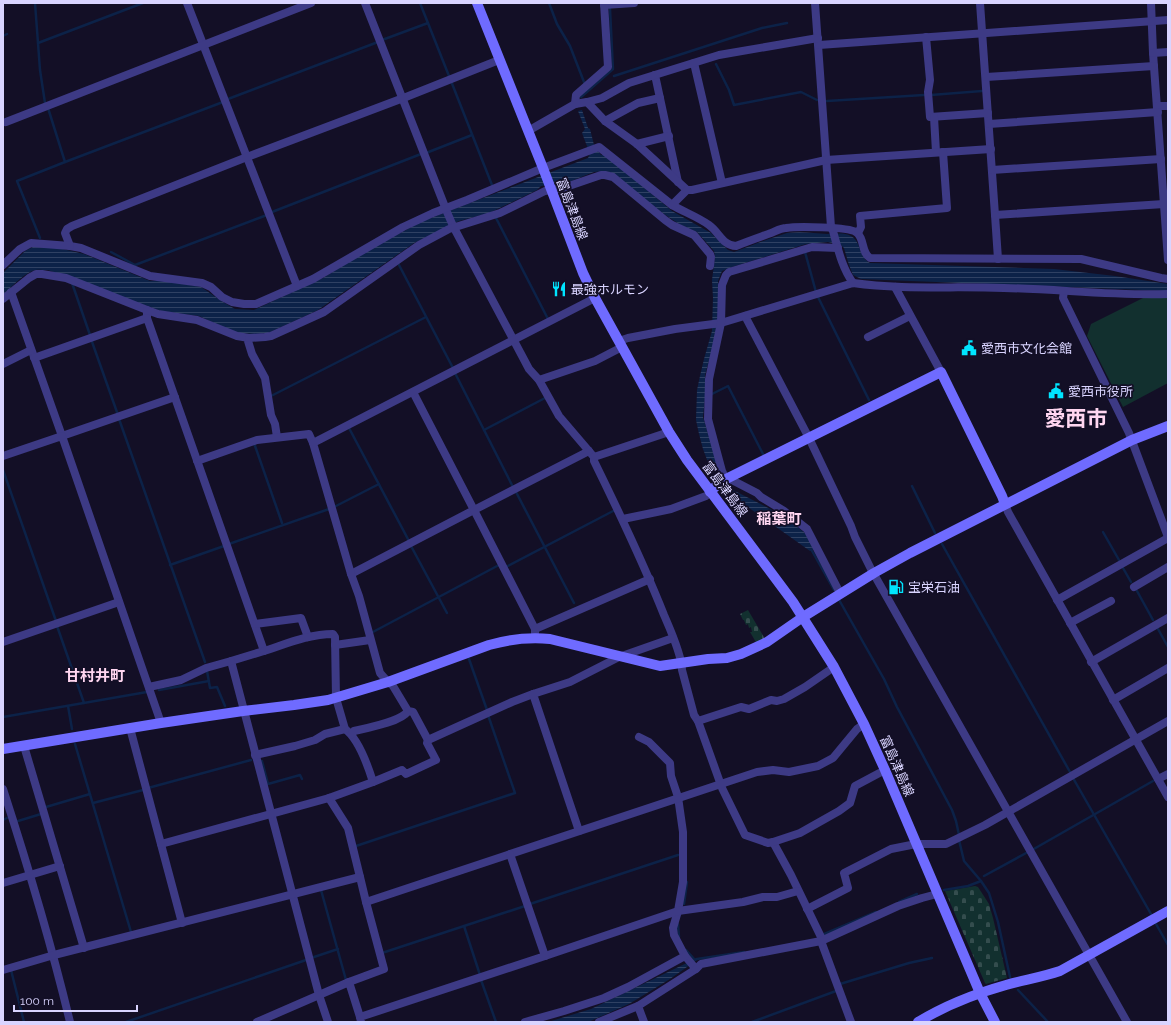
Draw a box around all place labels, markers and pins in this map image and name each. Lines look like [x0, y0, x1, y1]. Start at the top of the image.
restaurant icon: 最強ホルモン [550, 280, 568, 298]
place label: 最強ホルモン [571, 282, 649, 297]
public building icon: 愛西市文化会館 [960, 339, 978, 357]
place label: 愛西市文化会館 [981, 341, 1072, 356]
public building icon: 愛西市役所 [1047, 382, 1065, 400]
place label: 愛西市役所 [1068, 384, 1133, 399]
fuel station icon: 宝栄石油 [887, 578, 905, 596]
place label: 宝栄石油 [908, 580, 960, 595]

